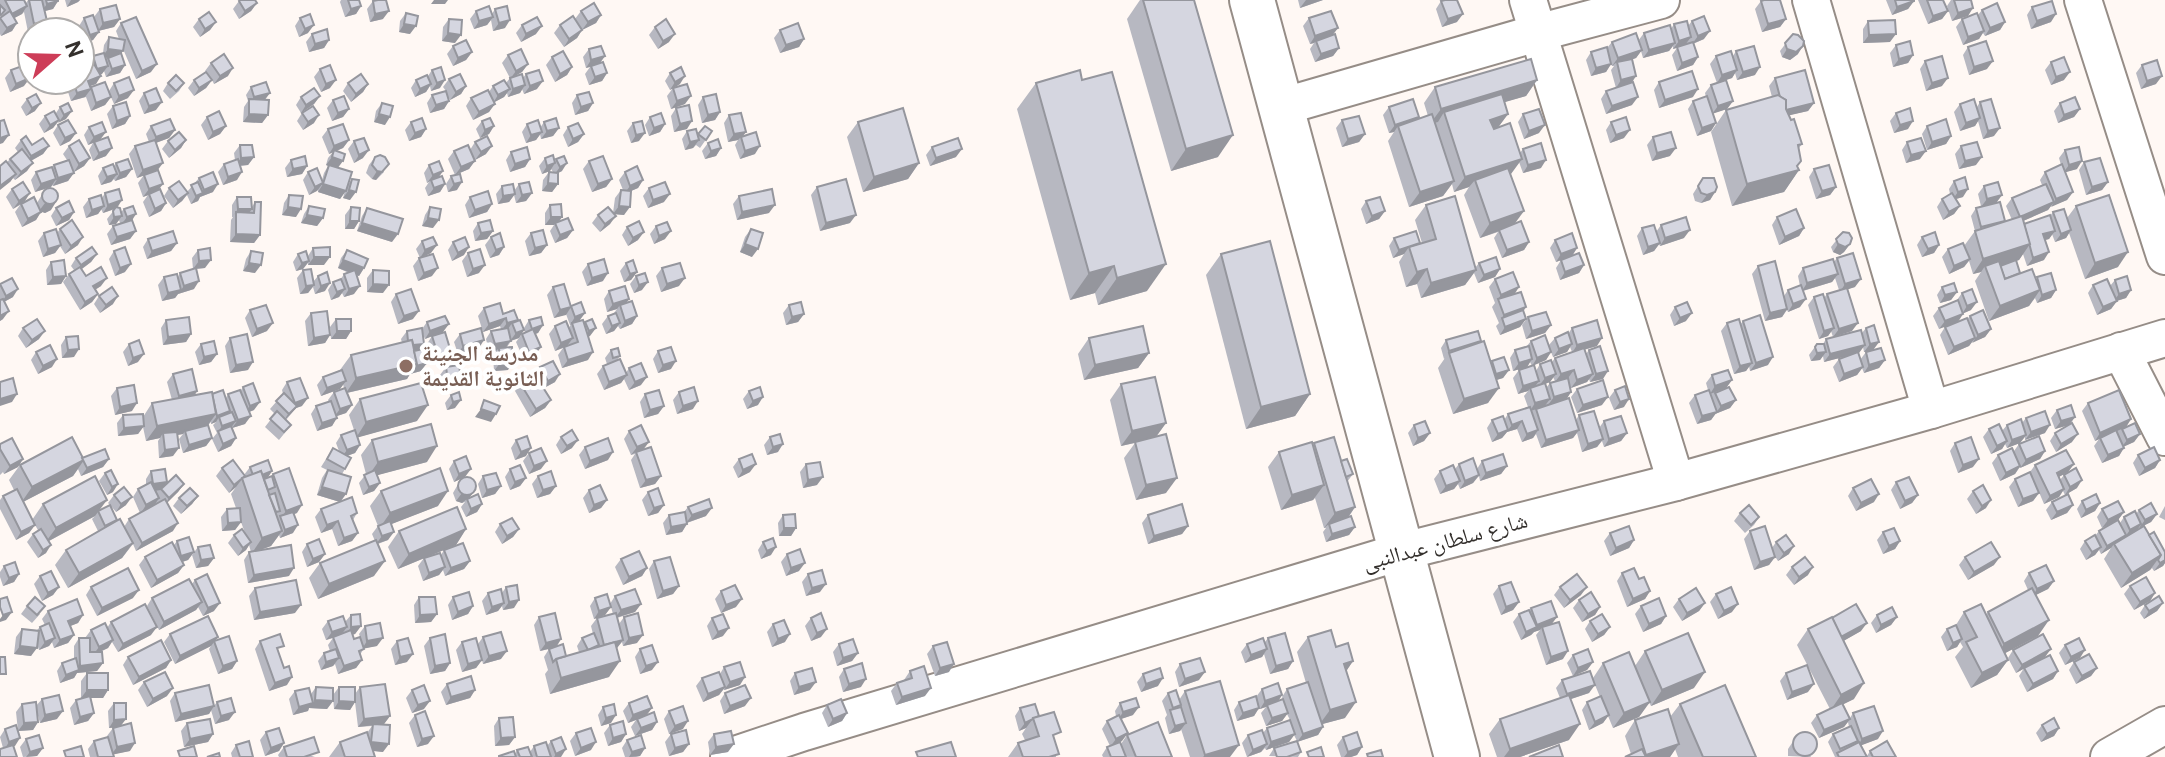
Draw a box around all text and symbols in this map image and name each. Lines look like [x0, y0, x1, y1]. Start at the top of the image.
north arrow [16, 16, 96, 96]
text: N [59, 37, 90, 61]
place label: مدرسة الجنينة الثانوية القديمة [422, 340, 544, 392]
marker: مدرسة الجنينة الثانوية القديمة [397, 357, 415, 375]
street label: شارع سلطان عبدالنبى [1360, 506, 1531, 576]

